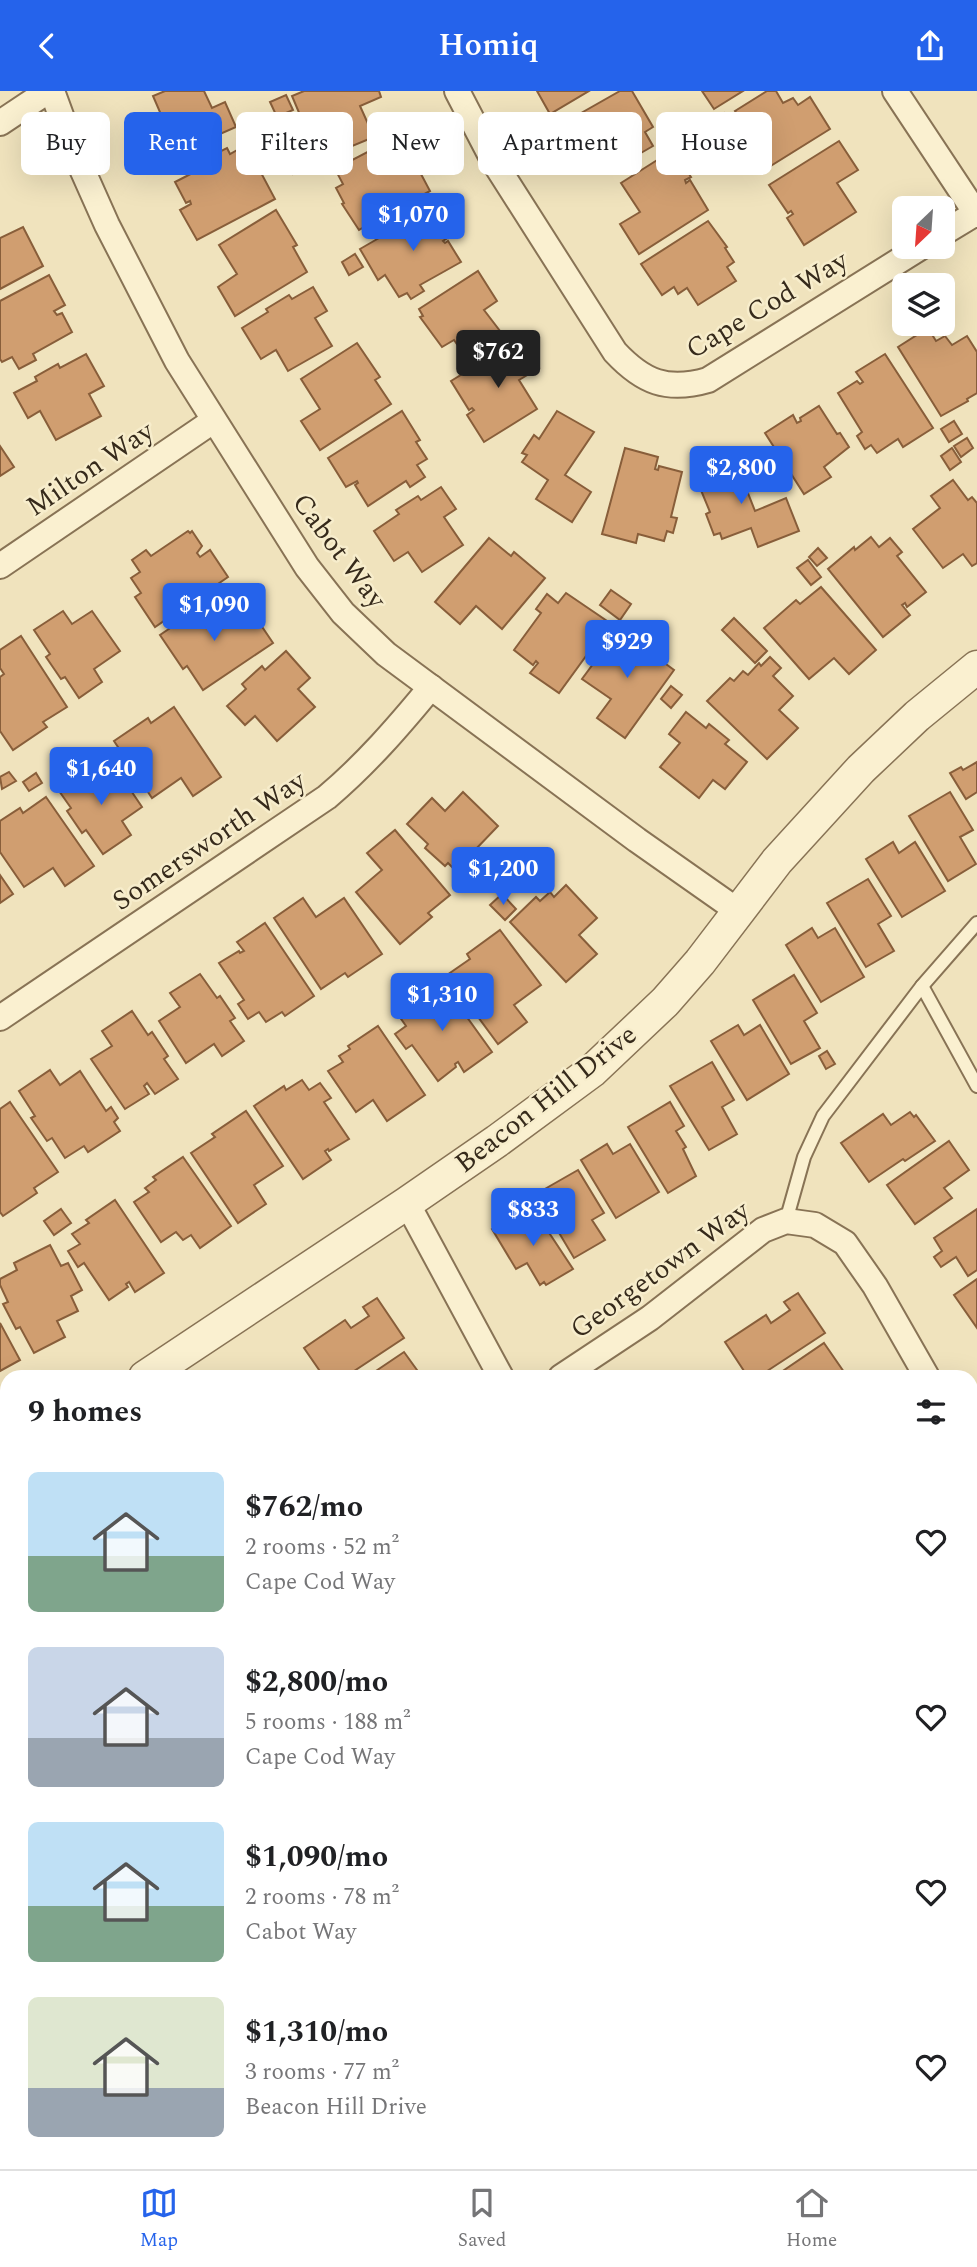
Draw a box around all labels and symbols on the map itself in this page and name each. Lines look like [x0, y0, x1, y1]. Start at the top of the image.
pin: $1,070 [356, 193, 470, 253]
north arrow [892, 196, 956, 259]
street label: Cape Cod Way [678, 239, 858, 370]
pin: $762 [457, 331, 539, 390]
street label: Milton Way [17, 409, 164, 528]
pin: $2,800 [684, 447, 798, 506]
street label: Cabot Way [281, 484, 398, 619]
pin: $1,090 [157, 583, 271, 643]
pin: $929 [586, 621, 668, 680]
pin: $1,640 [44, 747, 158, 807]
street label: Somersworth Way [103, 759, 316, 922]
pin: $1,200 [446, 847, 560, 907]
pin: $1,310 [385, 974, 499, 1033]
street label: Beacon Hill Drive [446, 1014, 646, 1184]
pin: $833 [492, 1189, 574, 1248]
street label: Georgetown Way [561, 1189, 760, 1350]

